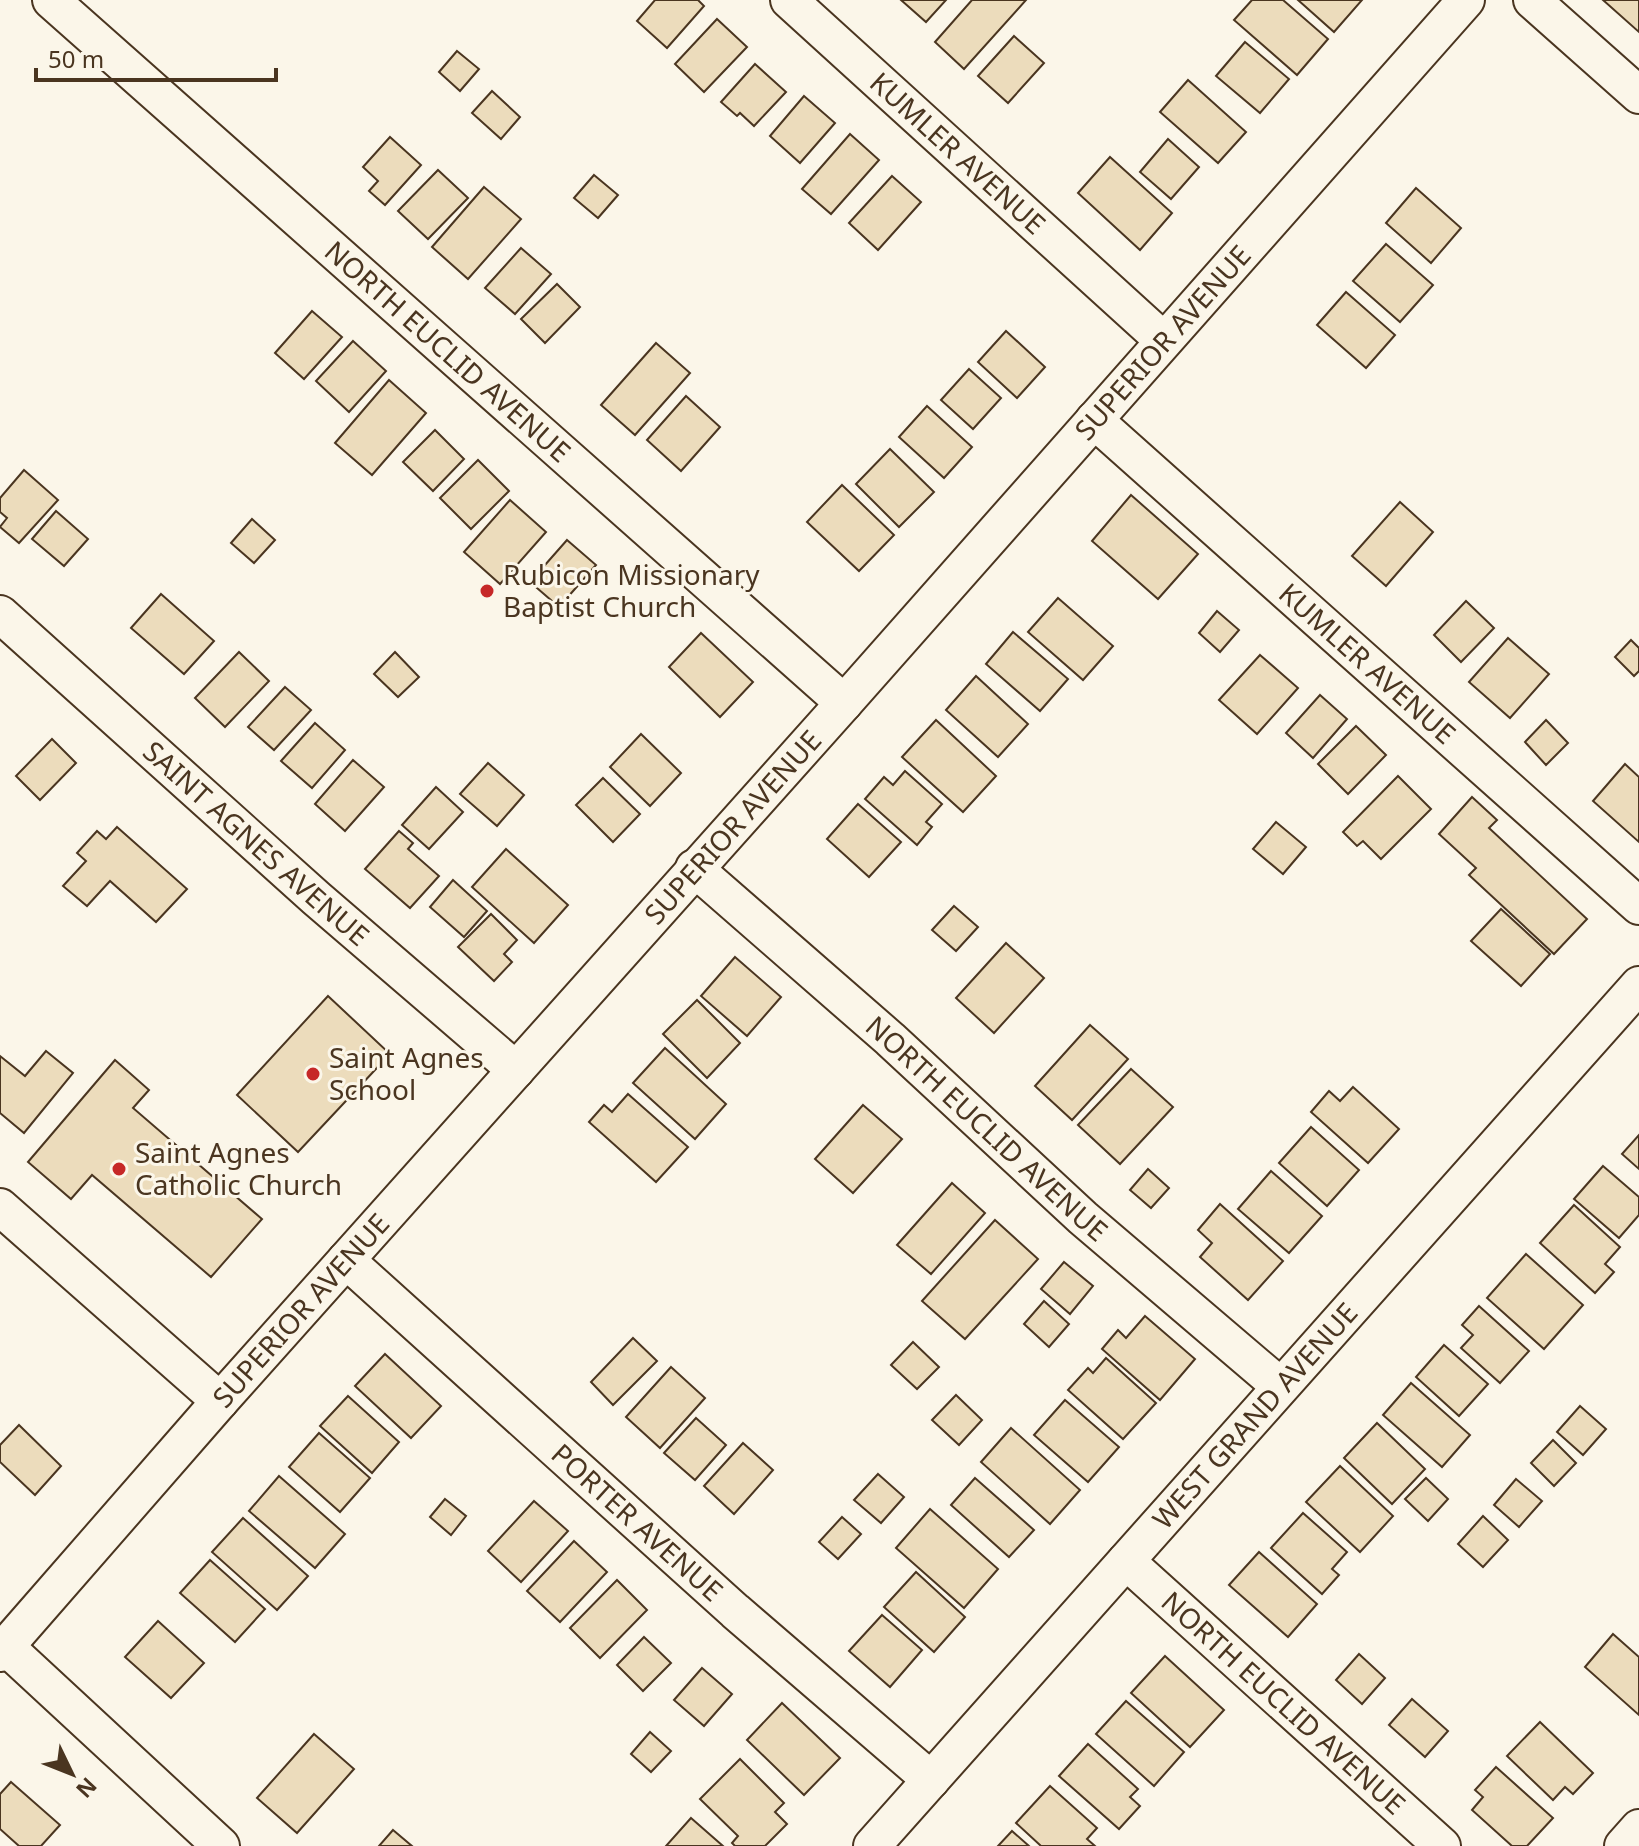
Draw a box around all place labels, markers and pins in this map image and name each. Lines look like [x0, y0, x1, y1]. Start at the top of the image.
place label: Rubicon Missionary Baptist Church [503, 555, 760, 625]
marker: Rubicon Missionary Baptist Church [478, 582, 496, 600]
place label: Saint Agnes School [329, 1038, 484, 1108]
marker: Saint Agnes School [304, 1065, 322, 1083]
place label: Saint Agnes Catholic Church [135, 1133, 342, 1203]
marker: Saint Agnes Catholic Church [110, 1160, 128, 1178]

